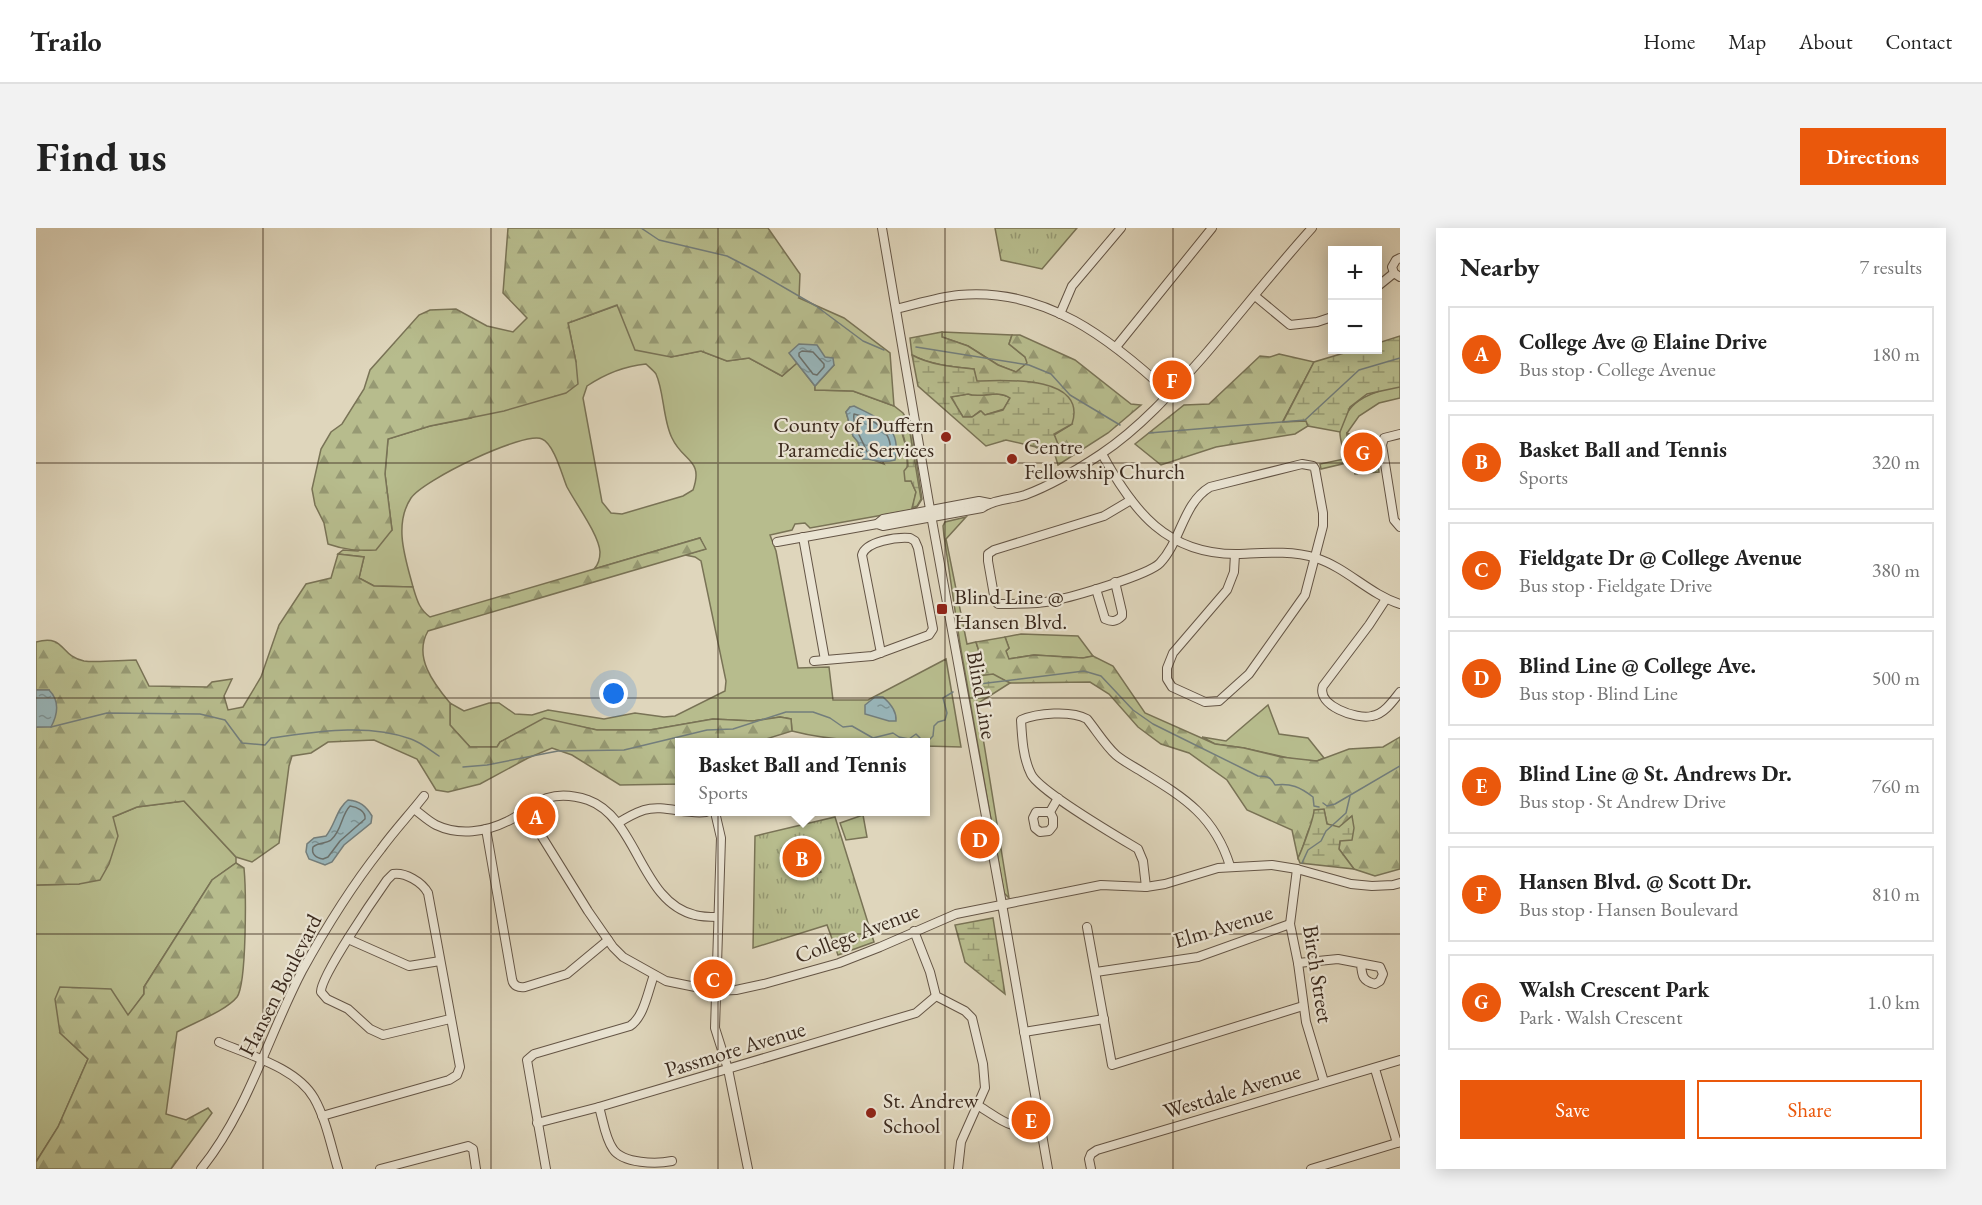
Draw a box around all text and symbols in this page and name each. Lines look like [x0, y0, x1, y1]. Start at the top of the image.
text: Trailo [30, 23, 102, 59]
text: Home [1643, 28, 1695, 55]
text: Map [1728, 28, 1766, 55]
text: About [1799, 28, 1852, 55]
text: Contact [1885, 28, 1952, 55]
button: Directions [1800, 128, 1946, 185]
text: Find us [36, 129, 167, 184]
map controls [1328, 246, 1382, 354]
button: + [1328, 246, 1382, 300]
text: Nearby [1460, 250, 1540, 284]
text: 7 results [1859, 254, 1922, 280]
button: − [1328, 300, 1382, 354]
text: College Ave @ Elaine Drive [1519, 327, 1767, 356]
text: A [1474, 341, 1489, 367]
text: 180 m [1872, 341, 1920, 367]
text: Bus stop · College Avenue [1519, 356, 1716, 382]
pin: F [1152, 358, 1192, 402]
place label: County of Duffern Paramedic Services [773, 410, 934, 464]
marker: County of Duffern Paramedic Services [939, 430, 953, 444]
pin: G [1344, 430, 1382, 474]
place label: Centre Fellowship Church [1024, 432, 1185, 486]
text: Basket Ball and Tennis [1519, 435, 1727, 464]
text: B [1475, 449, 1488, 475]
text: 320 m [1872, 449, 1920, 475]
marker: Centre Fellowship Church [1005, 452, 1019, 466]
text: Sports [1519, 464, 1568, 490]
text: Fieldgate Dr @ College Avenue [1519, 543, 1802, 572]
text: C [1474, 557, 1489, 583]
text: 380 m [1872, 557, 1920, 583]
text: Bus stop · Fieldgate Drive [1519, 572, 1712, 598]
place label: Blind Line @ Hansen Blvd. [954, 582, 1067, 636]
marker: Blind Line @ Hansen Blvd. [935, 602, 949, 616]
street label: Blind Line [960, 649, 1004, 742]
text: Blind Line @ College Ave. [1519, 651, 1756, 680]
text: D [1474, 665, 1489, 691]
text: 500 m [1872, 665, 1920, 691]
your location [599, 679, 628, 708]
text: Bus stop · Blind Line [1519, 680, 1678, 706]
popup [675, 738, 930, 816]
text: Basket Ball and Tennis [699, 750, 906, 779]
text: Blind Line @ St. Andrews Dr. [1519, 759, 1792, 788]
text: E [1476, 773, 1487, 799]
text: 760 m [1872, 773, 1920, 799]
text: Sports [699, 779, 748, 805]
text: Bus stop · St Andrew Drive [1519, 788, 1726, 814]
pin: A [516, 794, 556, 838]
pin: D [960, 816, 1000, 862]
pin: B [782, 836, 822, 880]
text: Hansen Blvd. @ Scott Dr. [1519, 867, 1751, 896]
text: F [1476, 881, 1487, 907]
text: 810 m [1872, 881, 1920, 907]
street label: College Avenue [791, 896, 924, 970]
text: Bus stop · Hansen Boulevard [1519, 896, 1738, 922]
street label: Elm Avenue [1170, 897, 1277, 955]
street label: Hansen Boulevard [232, 908, 329, 1061]
street label: Birch Street [1296, 923, 1340, 1025]
pin: C [694, 956, 732, 1002]
text: Walsh Crescent Park [1519, 975, 1709, 1004]
text: G [1474, 989, 1489, 1015]
text: 1.0 km [1867, 989, 1920, 1015]
text: Park · Walsh Crescent [1519, 1004, 1682, 1030]
street label: Passmore Avenue [661, 1014, 809, 1084]
street label: Westdale Avenue [1160, 1056, 1304, 1126]
button: Save [1460, 1080, 1685, 1139]
button: Share [1697, 1080, 1922, 1139]
place label: St. Andrew School [883, 1086, 979, 1140]
pin: E [1012, 1098, 1050, 1142]
marker: St. Andrew School [864, 1106, 878, 1120]

